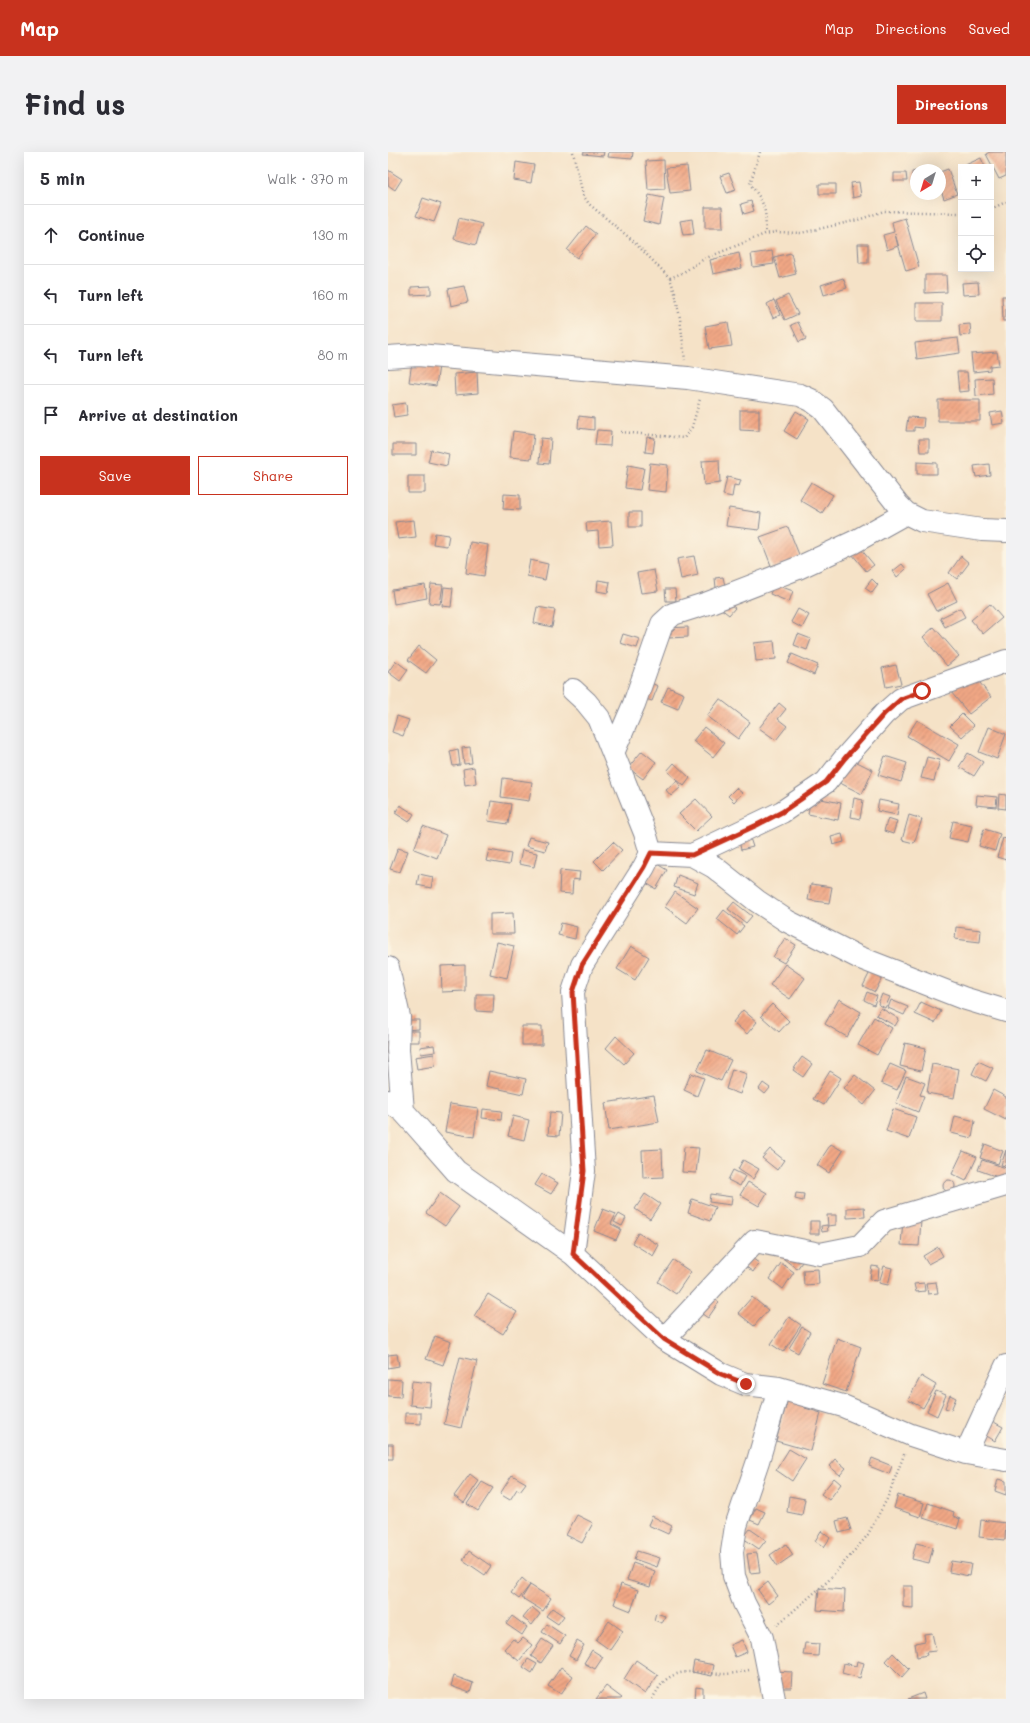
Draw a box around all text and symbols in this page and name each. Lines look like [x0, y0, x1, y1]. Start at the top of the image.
text: Map [20, 16, 59, 41]
text: Map [825, 19, 853, 38]
text: Directions [875, 19, 946, 38]
text: Saved [968, 19, 1010, 38]
button: Directions [897, 85, 1006, 124]
text: Find us [24, 86, 125, 122]
north arrow [910, 164, 946, 200]
map controls [958, 164, 994, 272]
button: + [958, 164, 994, 200]
text: 5 min [40, 167, 85, 189]
text: Walk · 370 m [267, 170, 348, 187]
button: − [958, 200, 994, 236]
icon: ahead [40, 224, 62, 246]
text: Continue [78, 225, 145, 245]
text: 130 m [312, 226, 348, 243]
button: locate [958, 236, 994, 272]
icon: left [40, 284, 62, 306]
text: Turn left [78, 285, 143, 305]
text: 160 m [312, 286, 348, 303]
icon: left [40, 344, 62, 366]
text: Turn left [78, 345, 143, 365]
text: 80 m [318, 346, 348, 363]
icon: arrive [40, 404, 62, 426]
text: Arrive at destination [78, 405, 238, 425]
button: Save [40, 456, 190, 495]
button: Share [198, 456, 348, 495]
route start [913, 682, 931, 700]
route end [737, 1375, 755, 1393]

